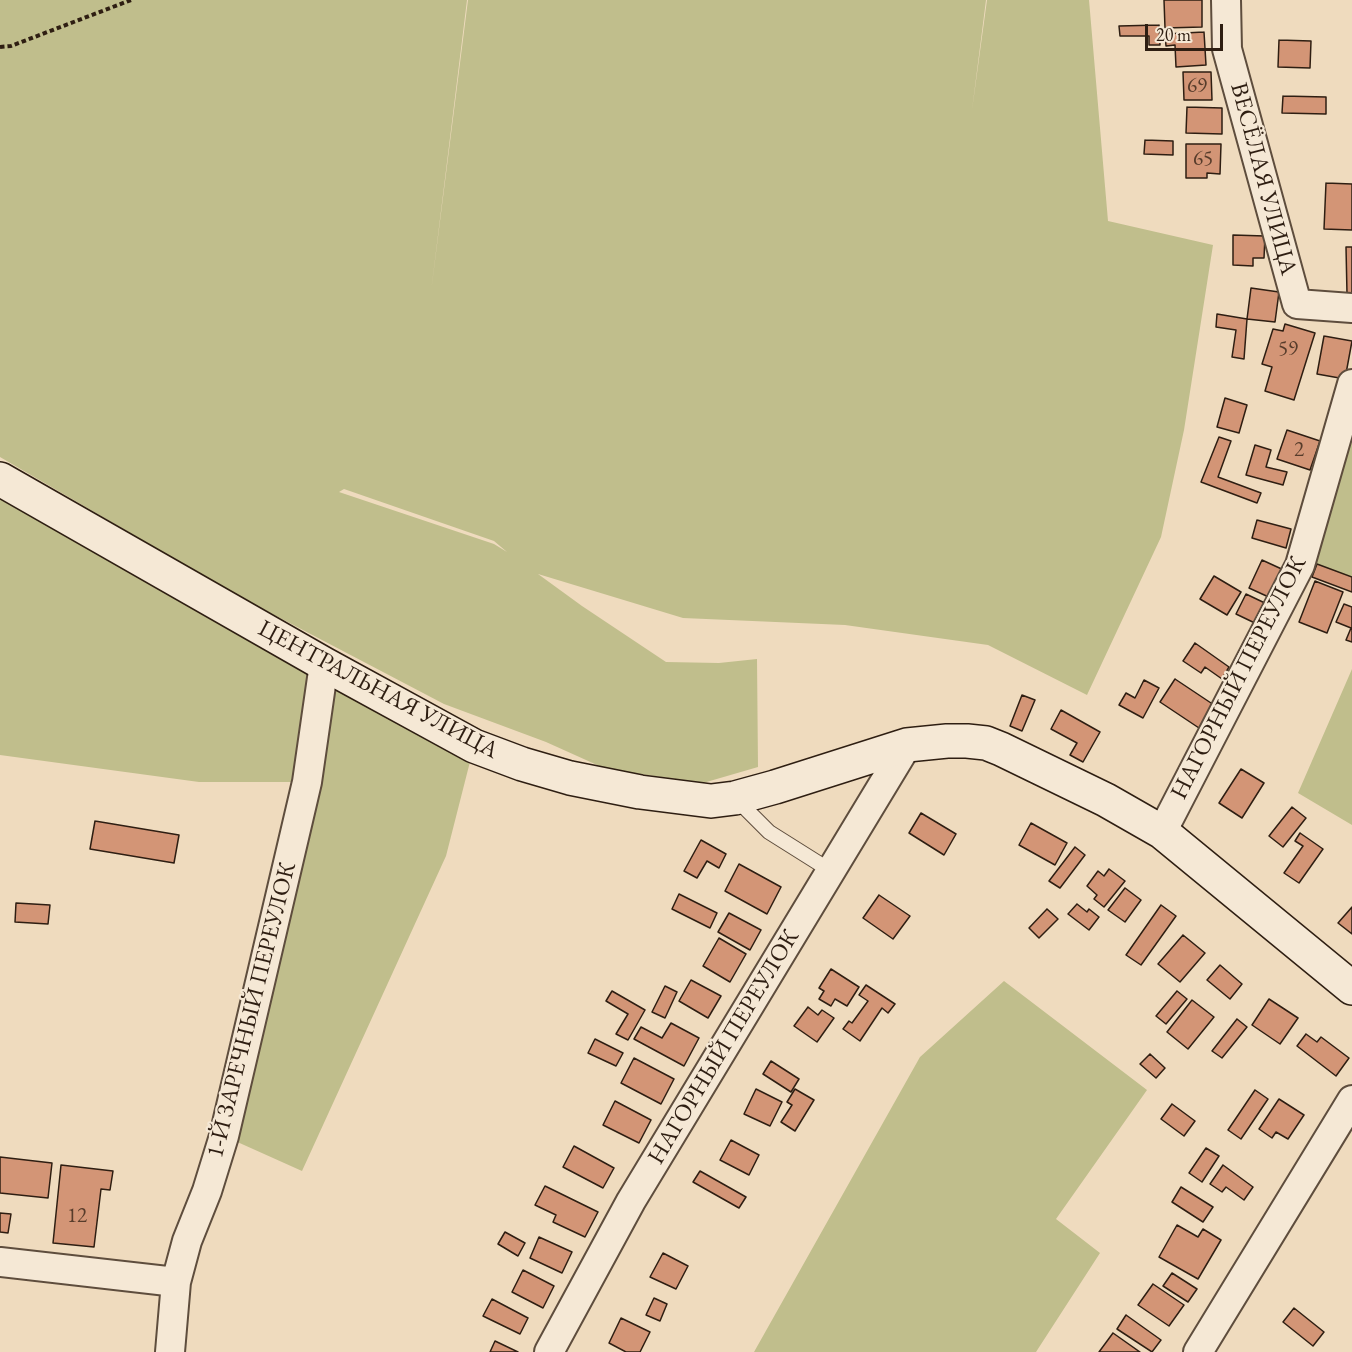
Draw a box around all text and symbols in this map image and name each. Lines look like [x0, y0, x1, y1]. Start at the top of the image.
scale bar [1148, 12, 1226, 50]
text: 20 m [1156, 23, 1191, 46]
house number: 69 [1187, 73, 1207, 99]
street label: ВЕСЁЛАЯ УЛИЦА [1223, 80, 1303, 278]
house number: 65 [1193, 146, 1213, 172]
house number: 59 [1278, 336, 1298, 362]
house number: 2 [1294, 437, 1304, 463]
street label: НАГОРНЫЙ ПЕРЕУЛОК [1165, 552, 1313, 804]
street label: ЦЕНТРАЛЬНАЯ УЛИЦА [253, 614, 503, 766]
street label: 1-Й ЗАРЕЧНЫЙ ПЕРЕУЛОК [201, 859, 303, 1161]
street label: НАГОРНЫЙ ПЕРЕУЛОК [642, 924, 806, 1170]
house number: 12 [67, 1203, 87, 1229]

